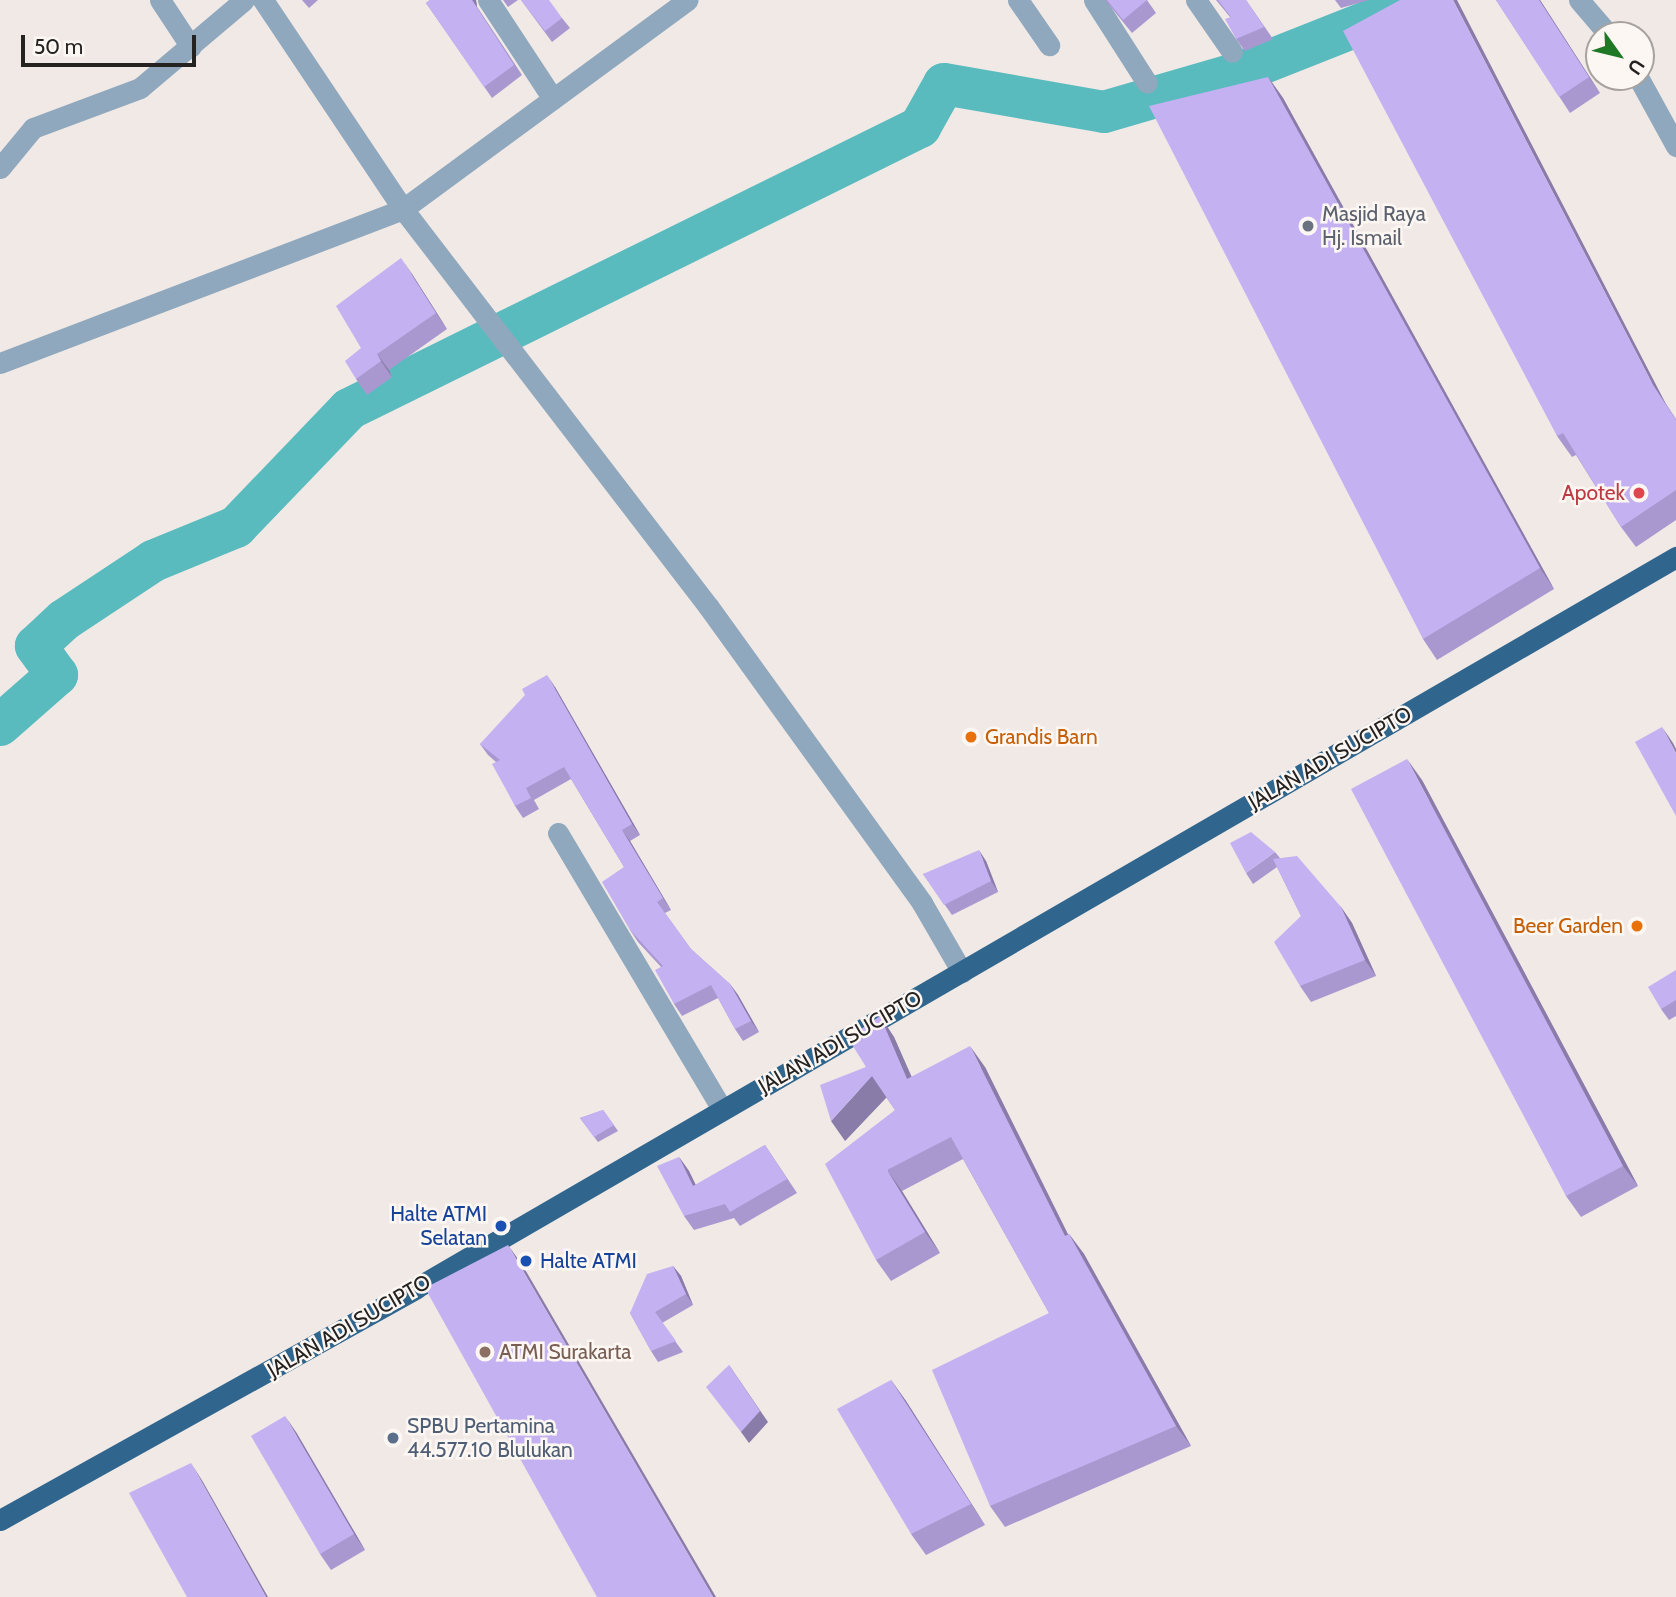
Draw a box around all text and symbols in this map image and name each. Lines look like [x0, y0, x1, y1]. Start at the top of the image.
scale bar [24, 21, 200, 65]
north arrow [1585, 21, 1655, 91]
text: 50 m [34, 34, 83, 59]
text: U [1623, 55, 1650, 79]
place label: Masjid Raya Hj. Ismail [1322, 201, 1426, 251]
marker: Masjid Raya Hj. Ismail [1300, 218, 1316, 234]
place label: Apotek [1562, 480, 1625, 506]
marker: Apotek [1631, 485, 1647, 501]
street label: JALAN ADI SUCIPTO [1244, 701, 1416, 815]
place label: Grandis Barn [985, 724, 1098, 750]
marker: Grandis Barn [963, 729, 979, 745]
place label: Beer Garden [1513, 913, 1623, 939]
marker: Beer Garden [1629, 918, 1645, 934]
street label: JALAN ADI SUCIPTO [754, 985, 926, 1099]
place label: Halte ATMI Selatan [390, 1201, 487, 1251]
marker: Halte ATMI Selatan [493, 1218, 509, 1234]
place label: Halte ATMI [540, 1248, 637, 1274]
marker: Halte ATMI [518, 1253, 534, 1269]
street label: JALAN ADI SUCIPTO [263, 1269, 435, 1383]
place label: ATMI Surakarta [499, 1339, 631, 1365]
marker: ATMI Surakarta [477, 1344, 493, 1360]
place label: SPBU Pertamina 44.577.10 Blulukan [407, 1413, 573, 1463]
marker: SPBU Pertamina 44.577.10 Blulukan [385, 1430, 401, 1446]

